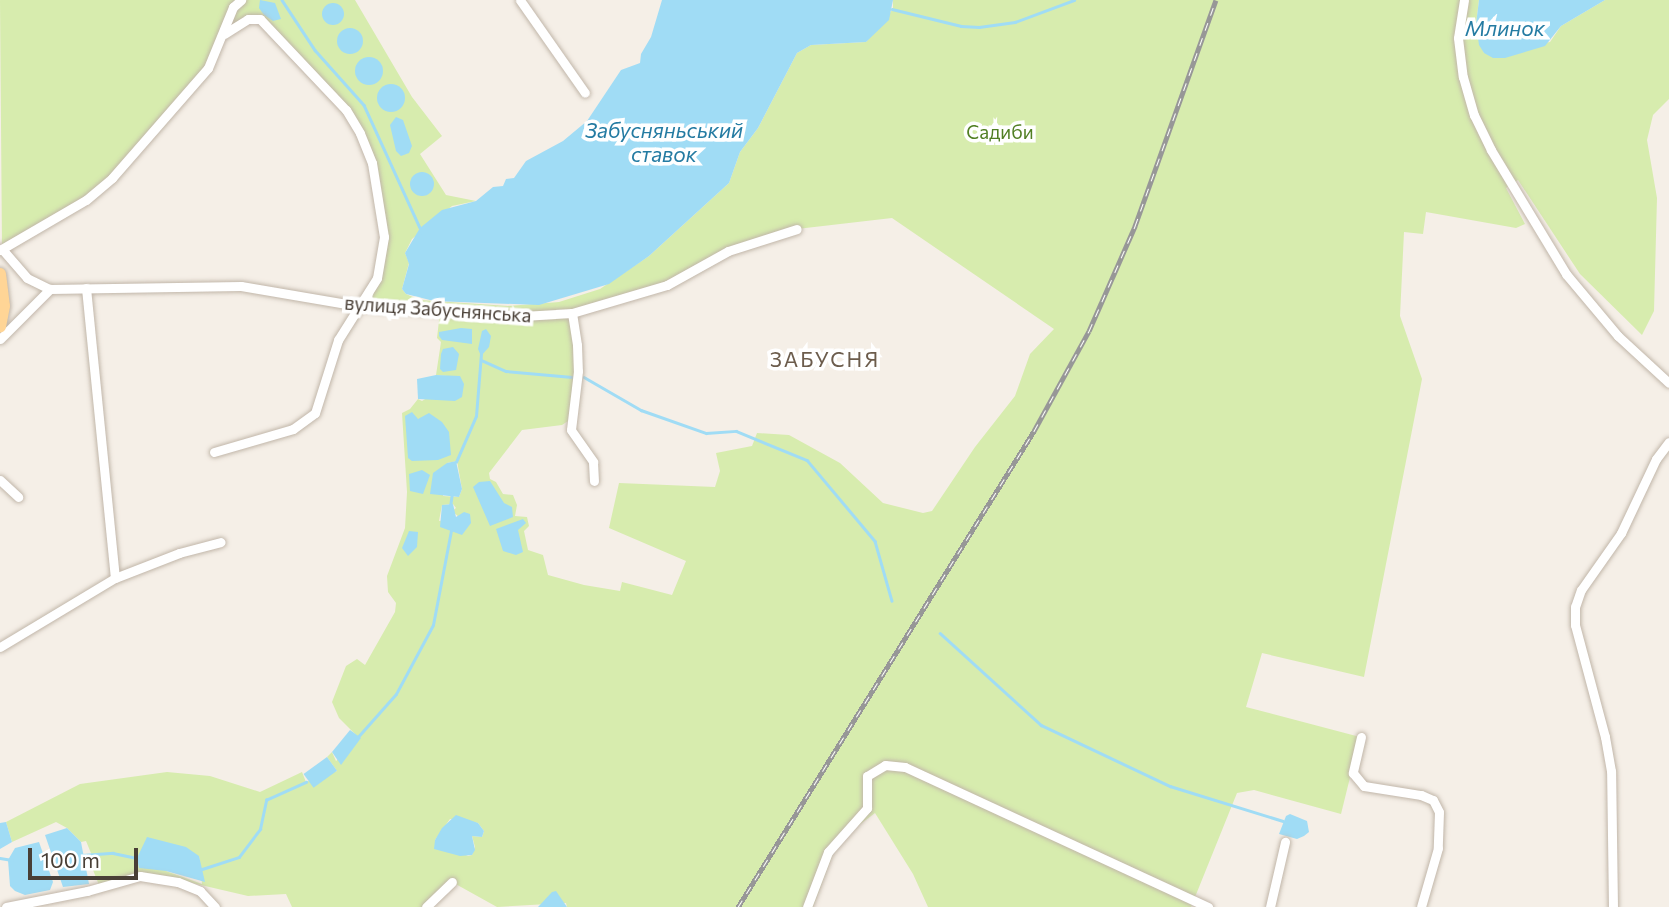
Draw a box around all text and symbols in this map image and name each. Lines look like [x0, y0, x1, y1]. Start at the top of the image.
water label: Млинок [1465, 15, 1545, 41]
water label: Забусняньський ставок [585, 117, 743, 167]
park label: Садиби [966, 121, 1034, 143]
street label: вулиця Забуснянська [344, 291, 532, 327]
district label: ЗАБУСНЯ [771, 346, 879, 372]
scale bar [32, 834, 142, 878]
text: 100 m [41, 847, 100, 872]

